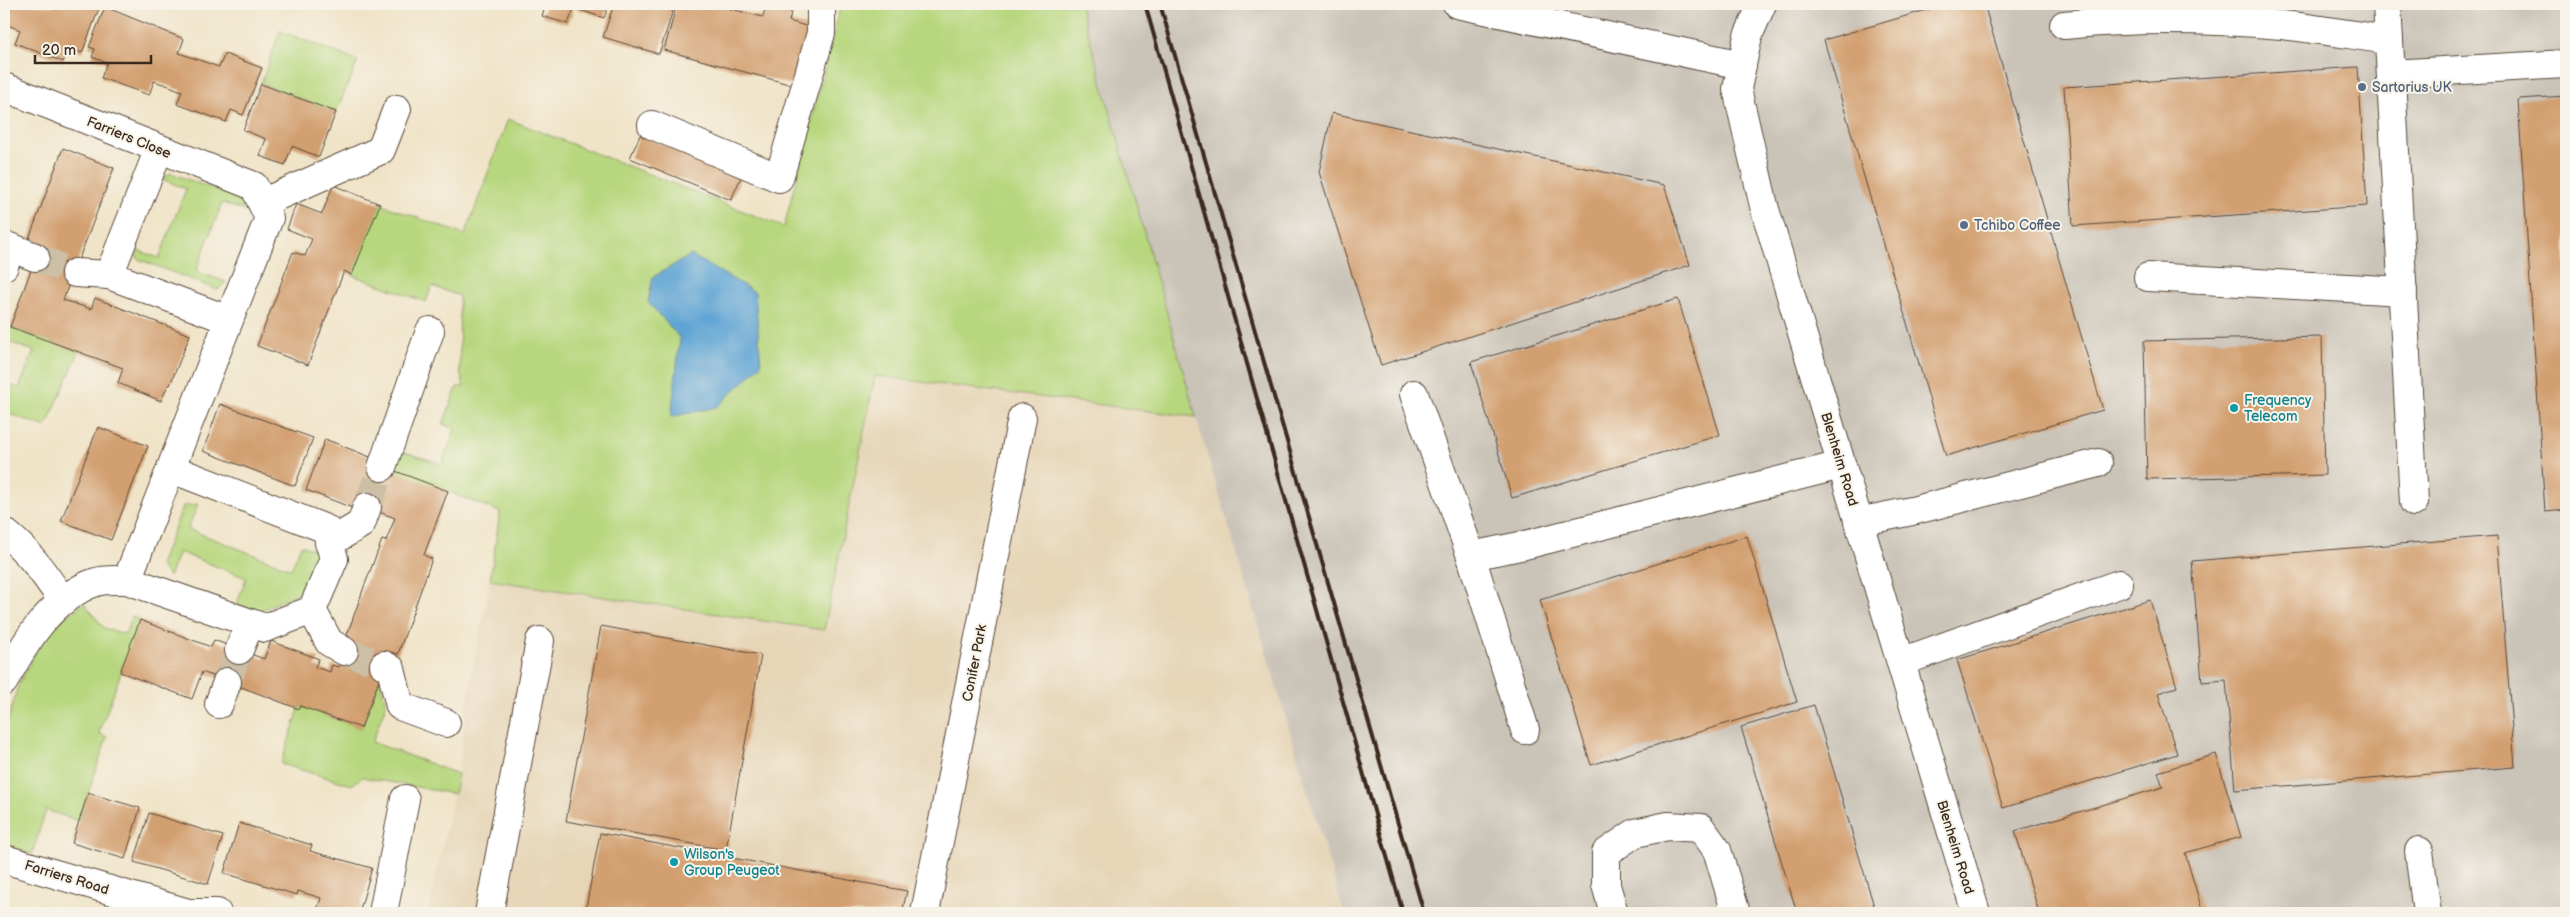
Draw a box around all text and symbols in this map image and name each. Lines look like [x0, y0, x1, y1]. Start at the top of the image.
scale bar [35, 32, 151, 64]
text: 20 m [42, 41, 76, 60]
place label: Sartorius UK [2372, 79, 2453, 96]
marker: Sartorius UK [2356, 81, 2368, 93]
street label: Farriers Close [84, 113, 173, 162]
place label: Tchibo Coffee [1974, 217, 2061, 234]
marker: Tchibo Coffee [1958, 219, 1970, 231]
place label: Frequency Telecom [2244, 392, 2312, 425]
marker: Frequency Telecom [2228, 402, 2240, 414]
street label: Blenheim Road [1817, 410, 1862, 508]
street label: Conifer Park [959, 623, 990, 703]
street label: Blenheim Road [1933, 798, 1978, 896]
place label: Wilson's Group Peugeot [684, 846, 780, 879]
marker: Wilson's Group Peugeot [668, 856, 680, 868]
street label: Farriers Road [23, 857, 111, 898]

